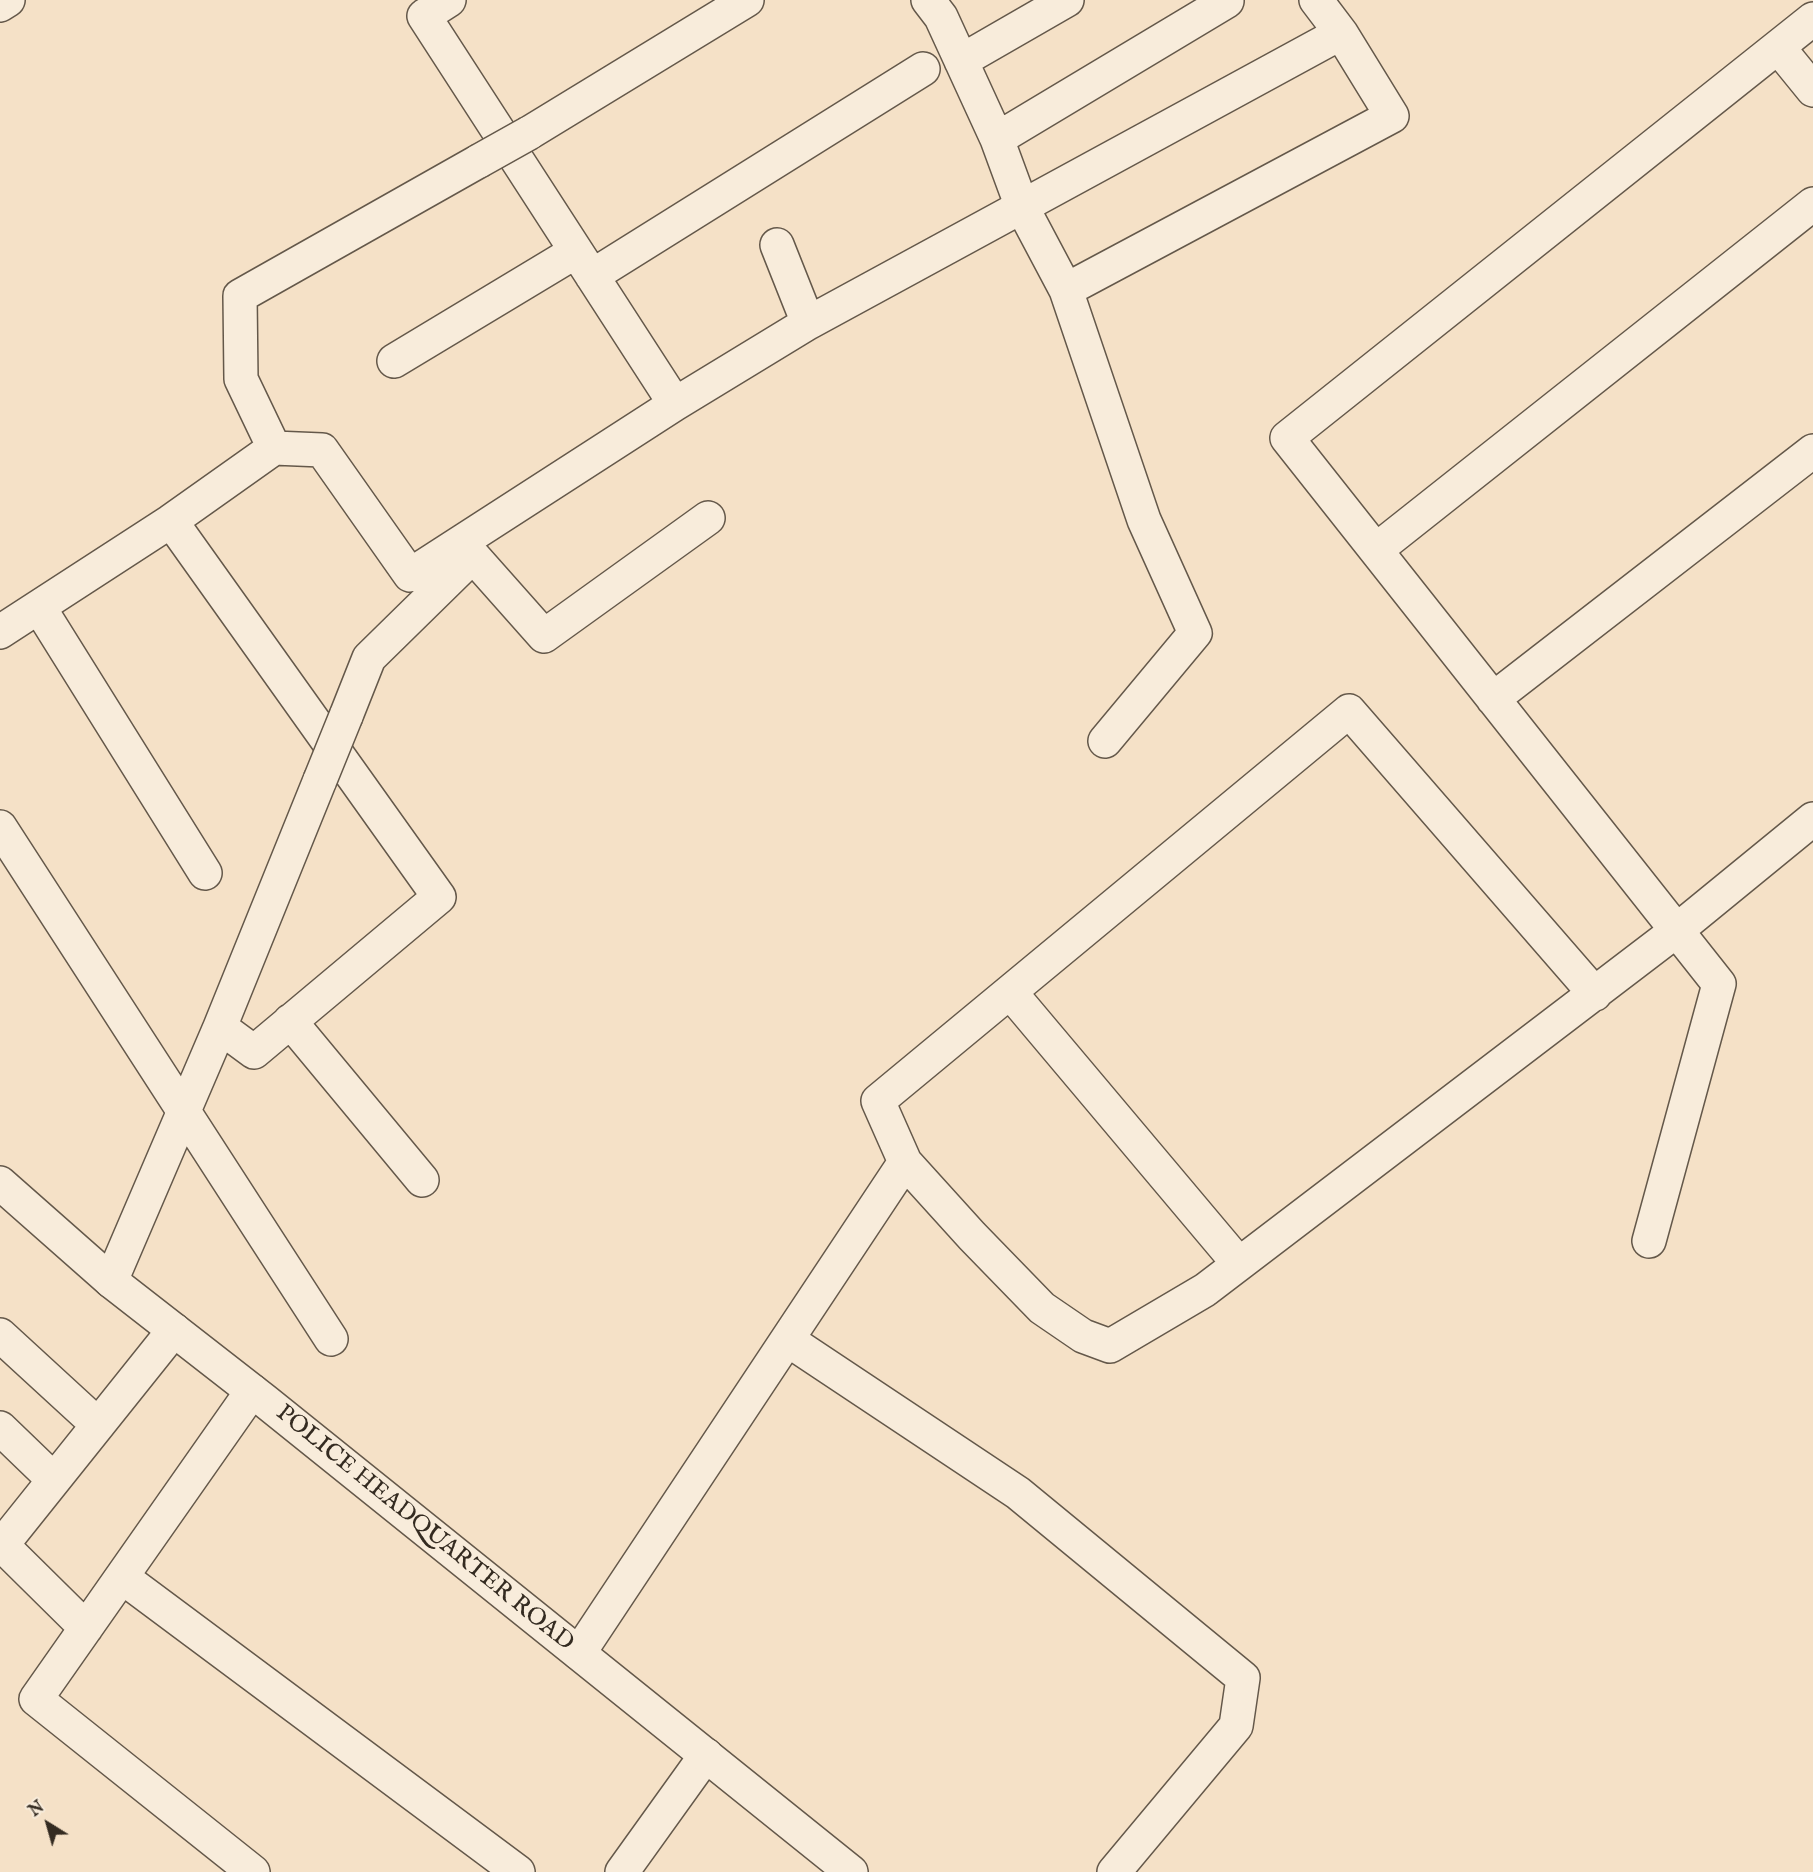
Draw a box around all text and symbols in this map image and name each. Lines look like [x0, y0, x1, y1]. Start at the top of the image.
street label: POLICE HEADQUARTER ROAD [269, 1400, 579, 1658]
north arrow [18, 1794, 78, 1854]
text: N [26, 1797, 49, 1822]

